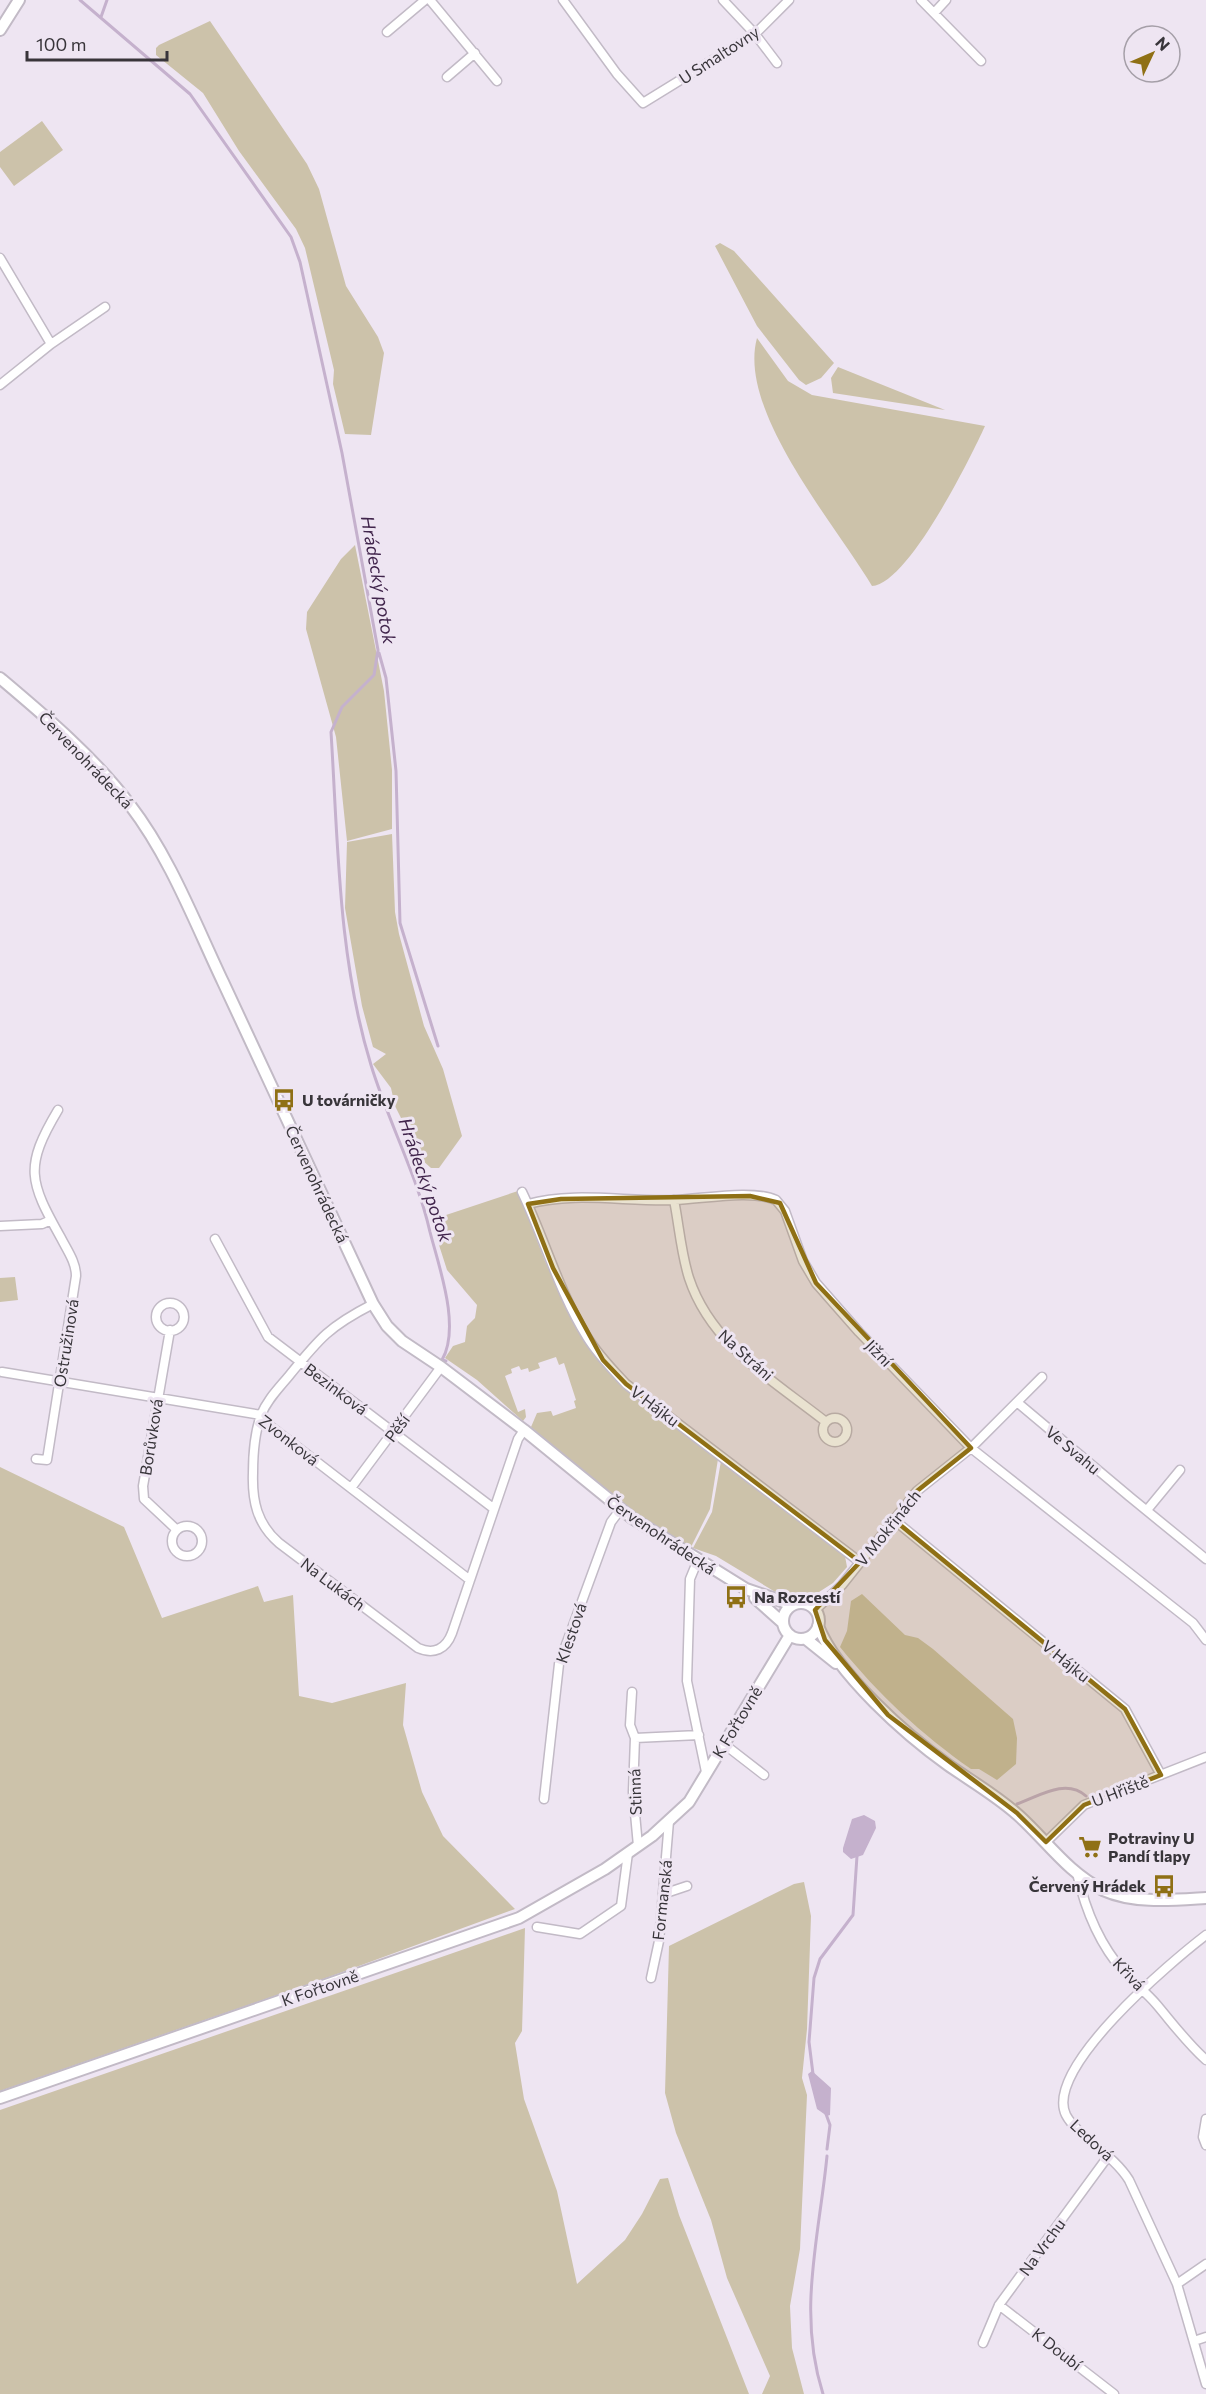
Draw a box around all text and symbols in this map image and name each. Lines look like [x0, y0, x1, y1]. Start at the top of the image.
street label: U Smaltovny [675, 22, 762, 88]
scale bar [27, 24, 166, 62]
north arrow [1122, 24, 1182, 84]
text: N [1152, 32, 1174, 54]
text: 100 m [36, 33, 86, 55]
water label: Hrádecký potok [357, 514, 401, 647]
street label: Červenohrádecká [35, 707, 137, 812]
bus stop icon: U továrničky [271, 1087, 297, 1113]
place label: U továrničky [302, 1090, 396, 1109]
water label: Hrádecký potok [394, 1115, 458, 1246]
street label: Červenohrádecká [282, 1122, 353, 1245]
street label: Ostružinová [49, 1297, 82, 1388]
street label: Na Stráni [715, 1325, 778, 1384]
street label: Jižní [862, 1335, 897, 1371]
street label: Bezinková [301, 1359, 372, 1418]
street label: V Hájku [627, 1381, 683, 1430]
street label: Borůvková [135, 1397, 166, 1477]
street label: Pěší [380, 1409, 414, 1445]
street label: Zvonková [256, 1410, 323, 1469]
street label: Ve Svahu [1042, 1421, 1104, 1478]
street label: V Mokřinách [851, 1486, 924, 1570]
street label: Červenohrádecká [603, 1491, 719, 1578]
street label: Na Lukách [297, 1553, 369, 1614]
bus stop icon: Na Rozcestí [723, 1584, 749, 1610]
place label: Na Rozcestí [754, 1587, 842, 1606]
street label: Klestová [551, 1600, 590, 1665]
street label: V Hájku [1039, 1636, 1094, 1686]
street label: K Fořtovně [708, 1683, 765, 1761]
street label: Stinná [624, 1768, 645, 1816]
street label: U Hřiště [1089, 1771, 1151, 1810]
place label: Potraviny U Pandí tlapy [1108, 1828, 1195, 1865]
supermarket icon: Potraviny U Pandí tlapy [1077, 1834, 1103, 1860]
street label: Formanská [648, 1859, 675, 1941]
bus stop icon: Červený Hrádek [1151, 1873, 1177, 1899]
place label: Červený Hrádek [1029, 1876, 1147, 1895]
street label: Křivá [1110, 1953, 1149, 1994]
street label: K Fořtovně [279, 1966, 361, 2010]
street label: Ledová [1067, 2115, 1118, 2164]
street label: Na Vrchu [1015, 2215, 1069, 2279]
street label: K Doubí [1029, 2323, 1087, 2374]

